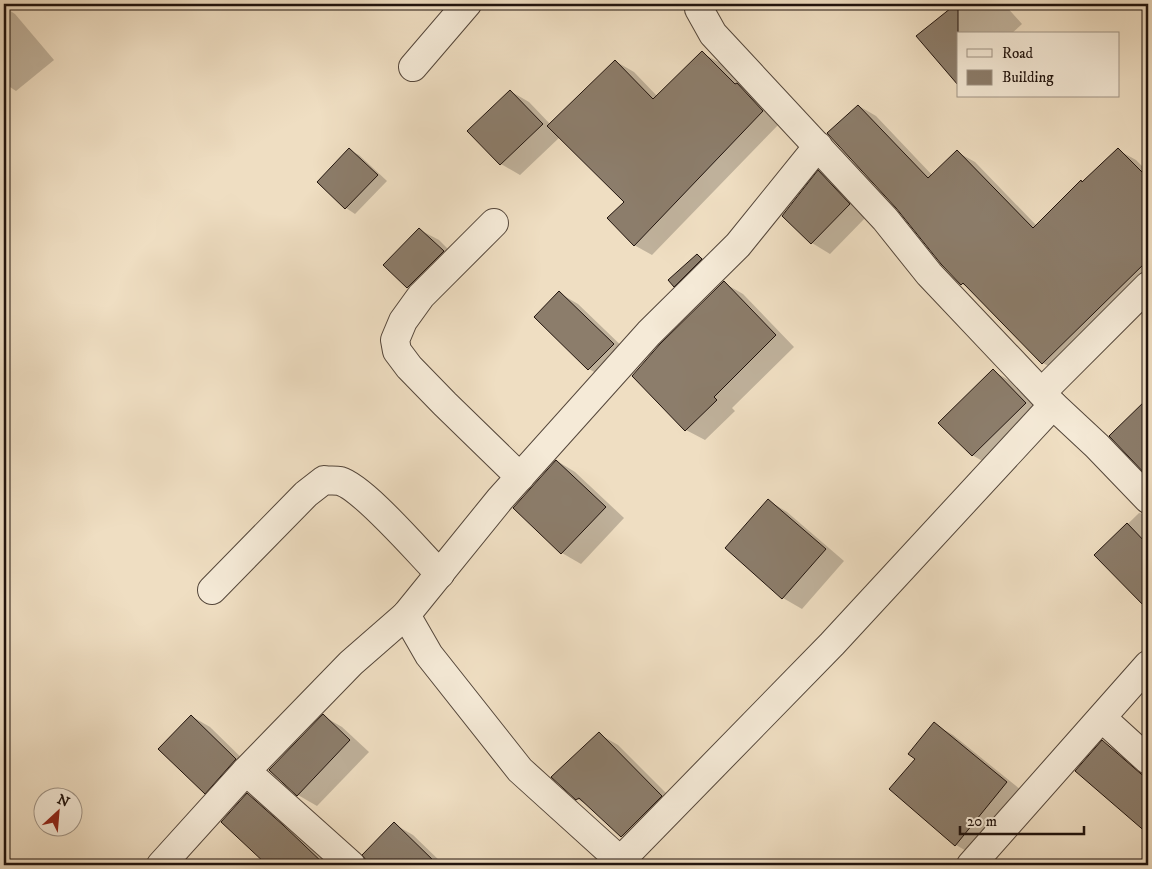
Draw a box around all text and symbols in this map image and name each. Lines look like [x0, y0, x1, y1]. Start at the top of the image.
legend [957, 32, 1120, 98]
text: Road [1002, 44, 1034, 63]
text: Building [1002, 68, 1054, 87]
north arrow [32, 786, 82, 836]
text: N [54, 791, 73, 812]
scale bar [960, 804, 1083, 836]
text: 20 m [967, 812, 997, 831]

